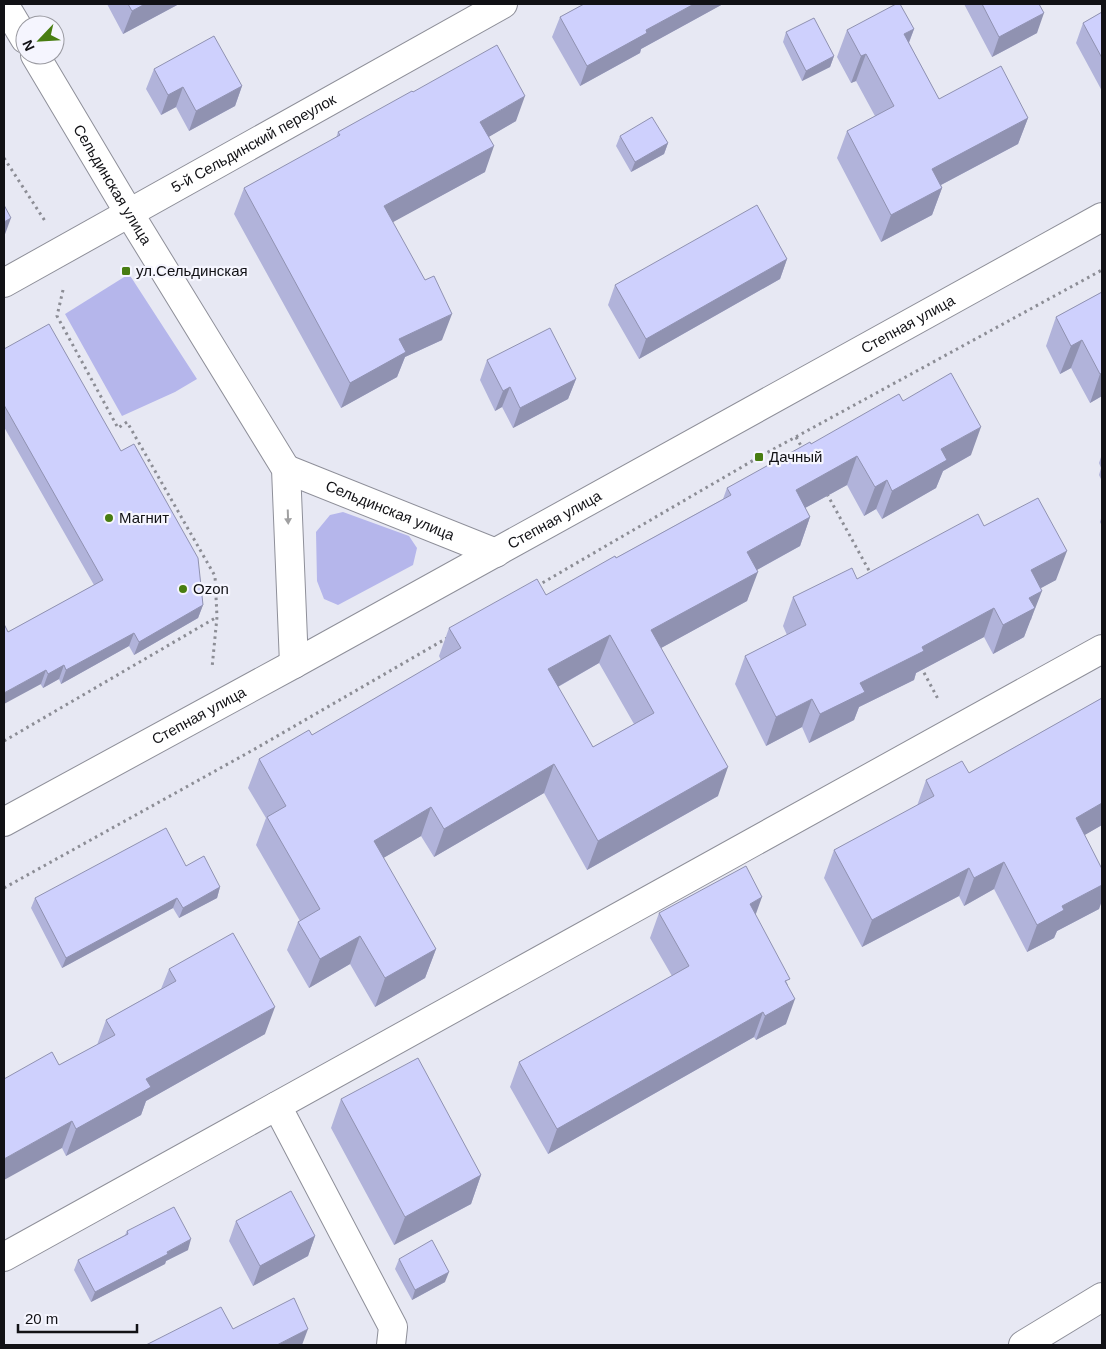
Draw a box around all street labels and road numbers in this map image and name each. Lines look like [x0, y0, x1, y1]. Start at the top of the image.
street label: 5-й Сельдинский переулок [168, 90, 339, 196]
street label: Сельдинская улица [70, 121, 156, 248]
street label: Степная улица [858, 291, 958, 357]
street label: Сельдинская улица [323, 477, 458, 544]
street label: Степная улица [505, 486, 605, 552]
street label: Степная улица [149, 683, 249, 748]

